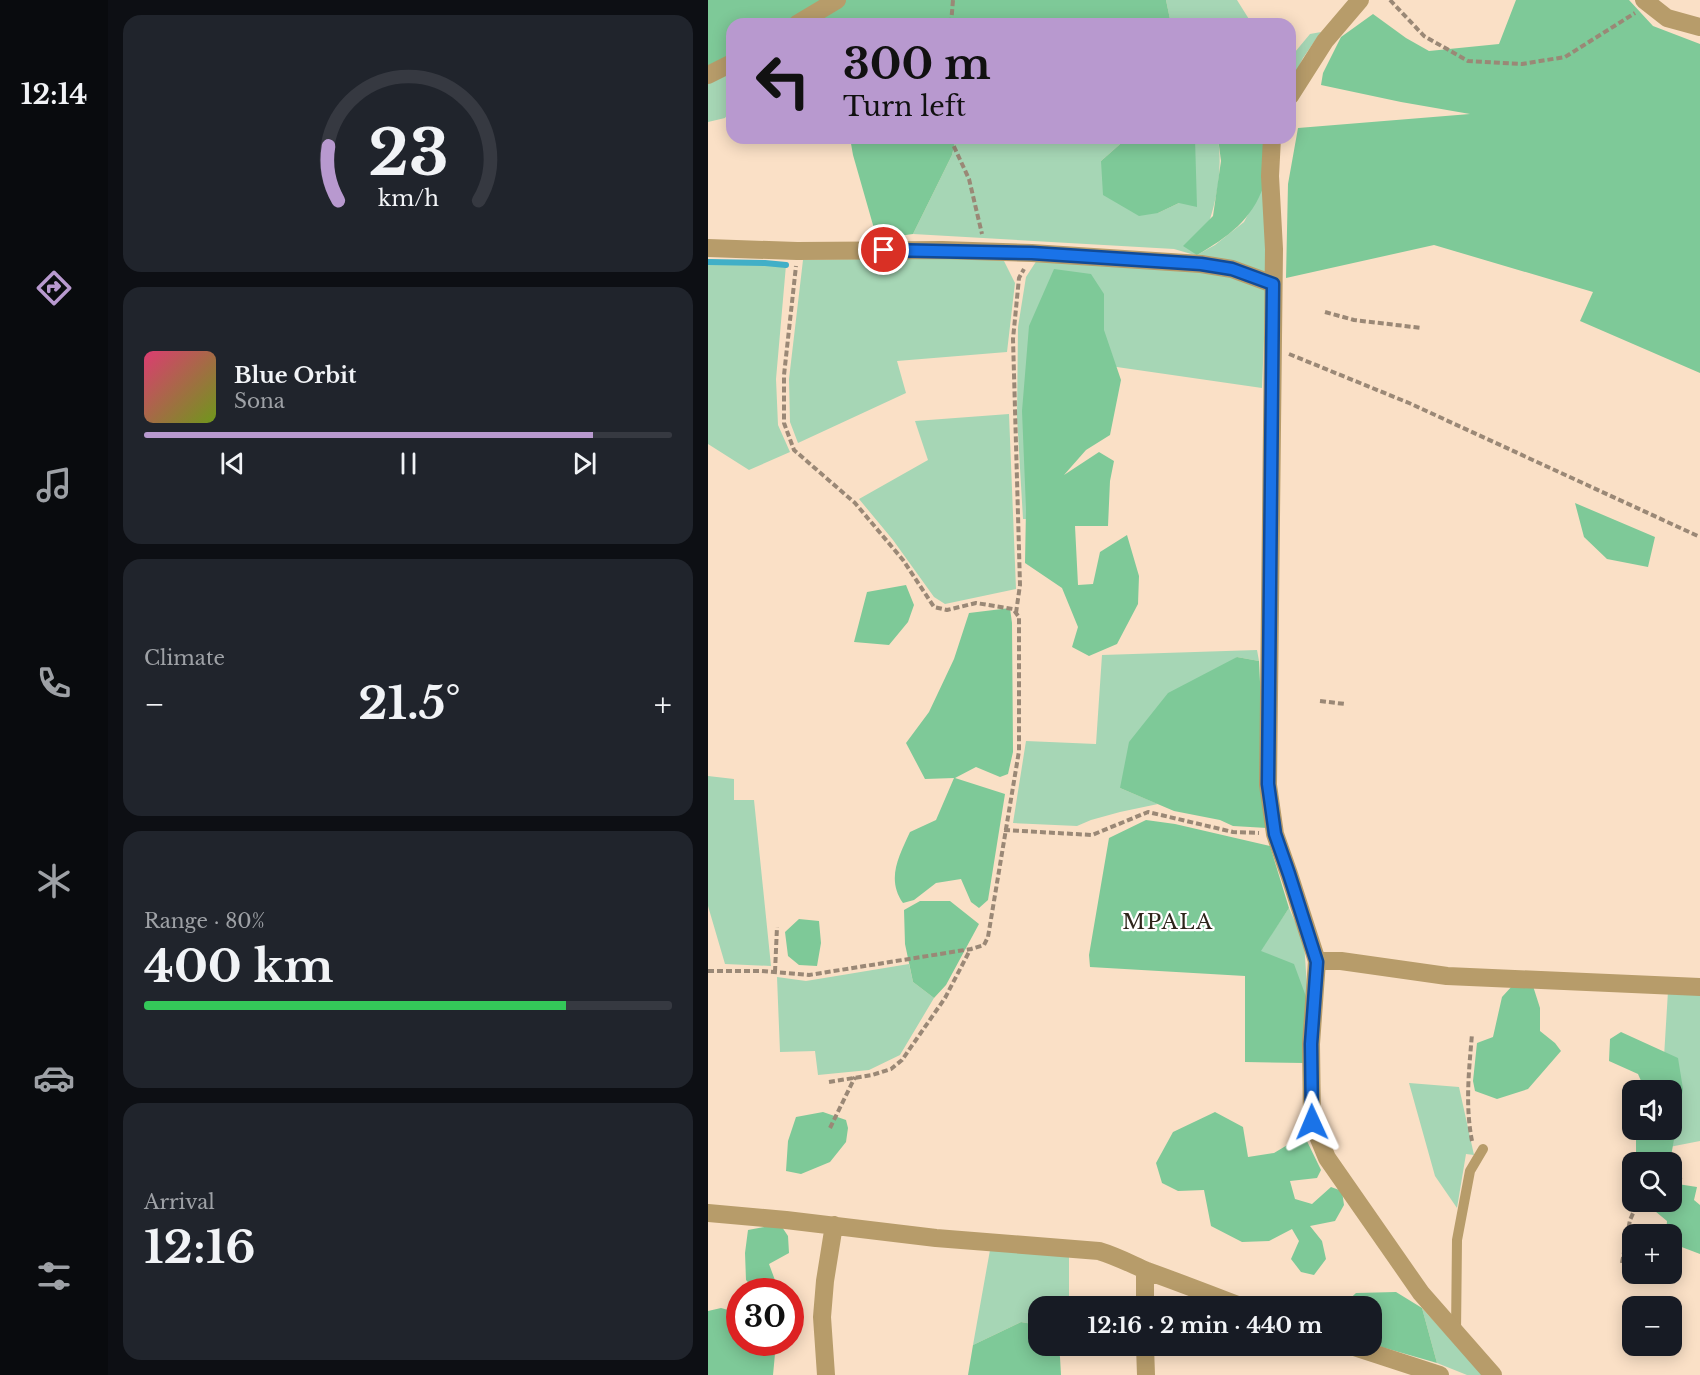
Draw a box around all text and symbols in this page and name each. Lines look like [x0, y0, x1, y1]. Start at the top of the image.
text: 300 m [843, 38, 991, 90]
icon: left [744, 42, 822, 120]
text: 12:14 [21, 78, 87, 111]
text: Turn left [843, 90, 966, 123]
text: 23 [368, 114, 448, 192]
text: km/h [378, 185, 439, 212]
pin [858, 224, 909, 275]
icon: arrive [867, 233, 900, 266]
icon: directions [33, 267, 75, 309]
text: Blue Orbit [234, 362, 356, 389]
text: Sona [234, 389, 285, 413]
icon: previous [216, 447, 249, 480]
icon: pause [392, 447, 425, 480]
icon: next [568, 447, 601, 480]
icon: music [33, 464, 75, 506]
text: Climate [144, 646, 225, 670]
icon: phone [33, 662, 75, 704]
text: 21.5° [358, 675, 461, 731]
text: − [144, 684, 165, 725]
text: + [654, 684, 672, 725]
icon: climate [33, 860, 75, 902]
text: Range · 80% [144, 909, 265, 933]
district label: MPALA [1122, 909, 1214, 935]
text: 400 km [144, 938, 333, 994]
icon: car [33, 1057, 75, 1099]
map controls [1622, 1080, 1682, 1356]
button: sound [1622, 1080, 1682, 1140]
position arrow [1280, 1090, 1344, 1154]
button: search [1622, 1152, 1682, 1212]
text: Arrival [144, 1190, 215, 1214]
text: 12:16 [144, 1219, 256, 1275]
button: + [1622, 1224, 1682, 1284]
icon: filters [33, 1255, 75, 1297]
speed limit sign: 30 [726, 1278, 804, 1356]
button: − [1622, 1296, 1682, 1356]
text: 12:16 · 2 min · 440 m [1088, 1312, 1322, 1339]

